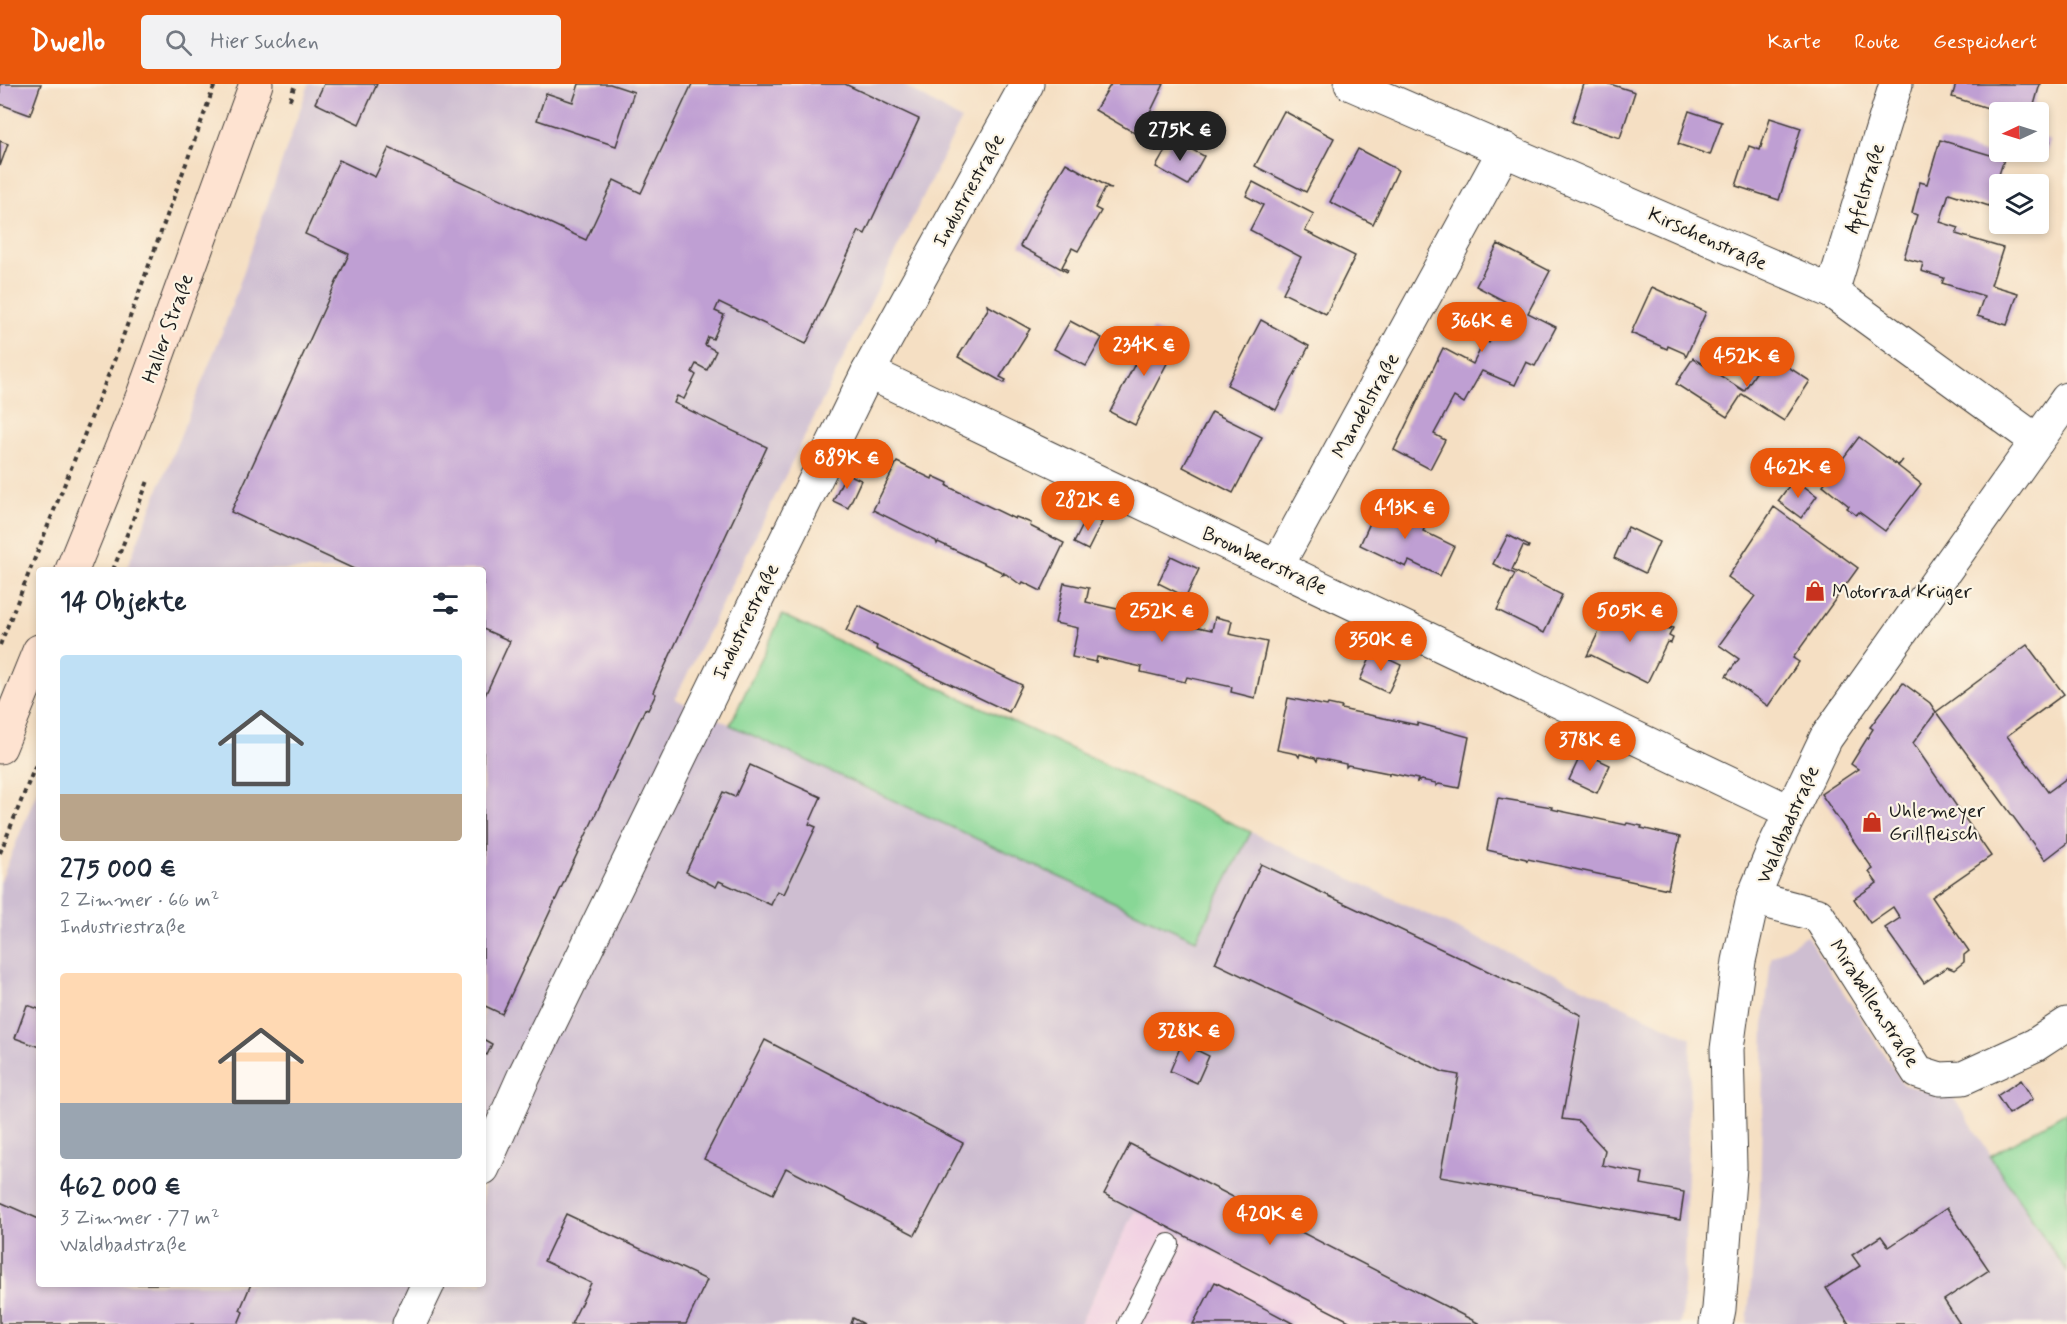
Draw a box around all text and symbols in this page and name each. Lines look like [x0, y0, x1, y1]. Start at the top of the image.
search box [141, 15, 561, 69]
text: Dwello [30, 24, 105, 61]
icon: search [162, 26, 195, 59]
text: Hier suchen [210, 28, 319, 56]
text: Karte [1768, 28, 1821, 56]
text: Route [1854, 28, 1900, 56]
text: Gespeichert [1933, 28, 2037, 56]
north arrow [1989, 102, 2049, 162]
map controls [1989, 102, 2049, 234]
pin: 275K € [1131, 111, 1229, 162]
text: 275K € [1148, 117, 1212, 144]
street label: Industriestraße [927, 129, 1012, 252]
street label: Apfelstraße [1839, 140, 1893, 237]
button: layers [1989, 174, 2049, 234]
street label: Kirschenstraße [1644, 201, 1771, 278]
street label: Haller Straße [136, 270, 201, 387]
pin: 366K € [1433, 302, 1531, 353]
text: 366K € [1451, 308, 1513, 335]
pin: 234K € [1095, 326, 1193, 377]
text: 234K € [1113, 332, 1175, 359]
pin: 452K € [1698, 337, 1796, 388]
text: 452K € [1714, 343, 1780, 370]
street label: Mandelstraße [1326, 348, 1407, 463]
pin: 889K € [798, 439, 896, 490]
text: 889K € [814, 445, 880, 472]
pin: 462K € [1749, 448, 1847, 499]
text: 462K € [1764, 454, 1832, 481]
pin: 282K € [1039, 481, 1137, 532]
text: 282K € [1055, 487, 1121, 514]
pin: 413K € [1356, 489, 1454, 540]
text: 413K € [1374, 495, 1436, 522]
street label: Brombeerstraße [1197, 521, 1332, 602]
street label: Industriestraße [707, 559, 786, 684]
shop icon: Motorrad Krüger [1803, 579, 1827, 603]
place label: Motorrad Krüger [1832, 579, 1973, 606]
text: 14 Objekte [60, 586, 187, 620]
icon: filters [429, 587, 462, 620]
pin: 252K € [1113, 592, 1211, 643]
pin: 505K € [1581, 592, 1679, 643]
text: 252K € [1129, 598, 1195, 625]
text: 505K € [1596, 598, 1664, 625]
pin: 350K € [1332, 621, 1430, 672]
text: 350K € [1349, 627, 1413, 654]
icon: home [207, 694, 315, 802]
pin: 378K € [1541, 721, 1639, 772]
text: 378K € [1559, 727, 1621, 754]
street label: Waldbadstraße [1750, 761, 1827, 888]
place label: Uhlemeyer Grillfleisch [1889, 798, 1986, 848]
shop icon: Uhlemeyer Grillfleisch [1860, 810, 1884, 834]
text: 275 000 € [60, 853, 176, 887]
text: 2 Zimmer · 66 m² [60, 887, 219, 914]
text: Industriestraße [60, 914, 186, 941]
street label: Mirabellenstraße [1822, 935, 1925, 1073]
icon: home [207, 1012, 315, 1120]
pin: 328K € [1140, 1012, 1238, 1063]
text: 328K € [1157, 1018, 1221, 1045]
text: 462 000 € [60, 1171, 181, 1205]
pin: 420K € [1221, 1195, 1319, 1246]
text: 420K € [1237, 1201, 1303, 1228]
text: 3 Zimmer · 77 m² [60, 1205, 220, 1232]
text: Waldbadstraße [60, 1232, 187, 1259]

